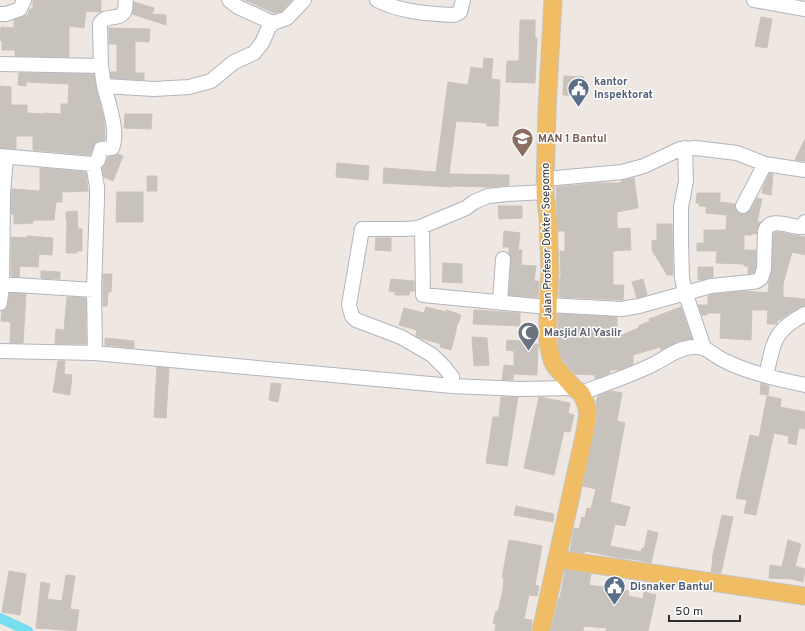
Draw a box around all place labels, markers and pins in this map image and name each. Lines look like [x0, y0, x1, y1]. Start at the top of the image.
public building icon: kantor Inspektorat [566, 75, 592, 108]
place label: kantor Inspektorat [594, 75, 653, 102]
school or university icon: MAN 1 Bantul [510, 126, 536, 159]
place label: MAN 1 Bantul [538, 132, 607, 146]
mosque icon: Masjid Al Yasiir [516, 320, 542, 353]
place label: Masjid Al Yasiir [544, 326, 622, 340]
public building icon: Disnaker Bantul [601, 574, 627, 607]
place label: Disnaker Bantul [630, 580, 713, 594]

